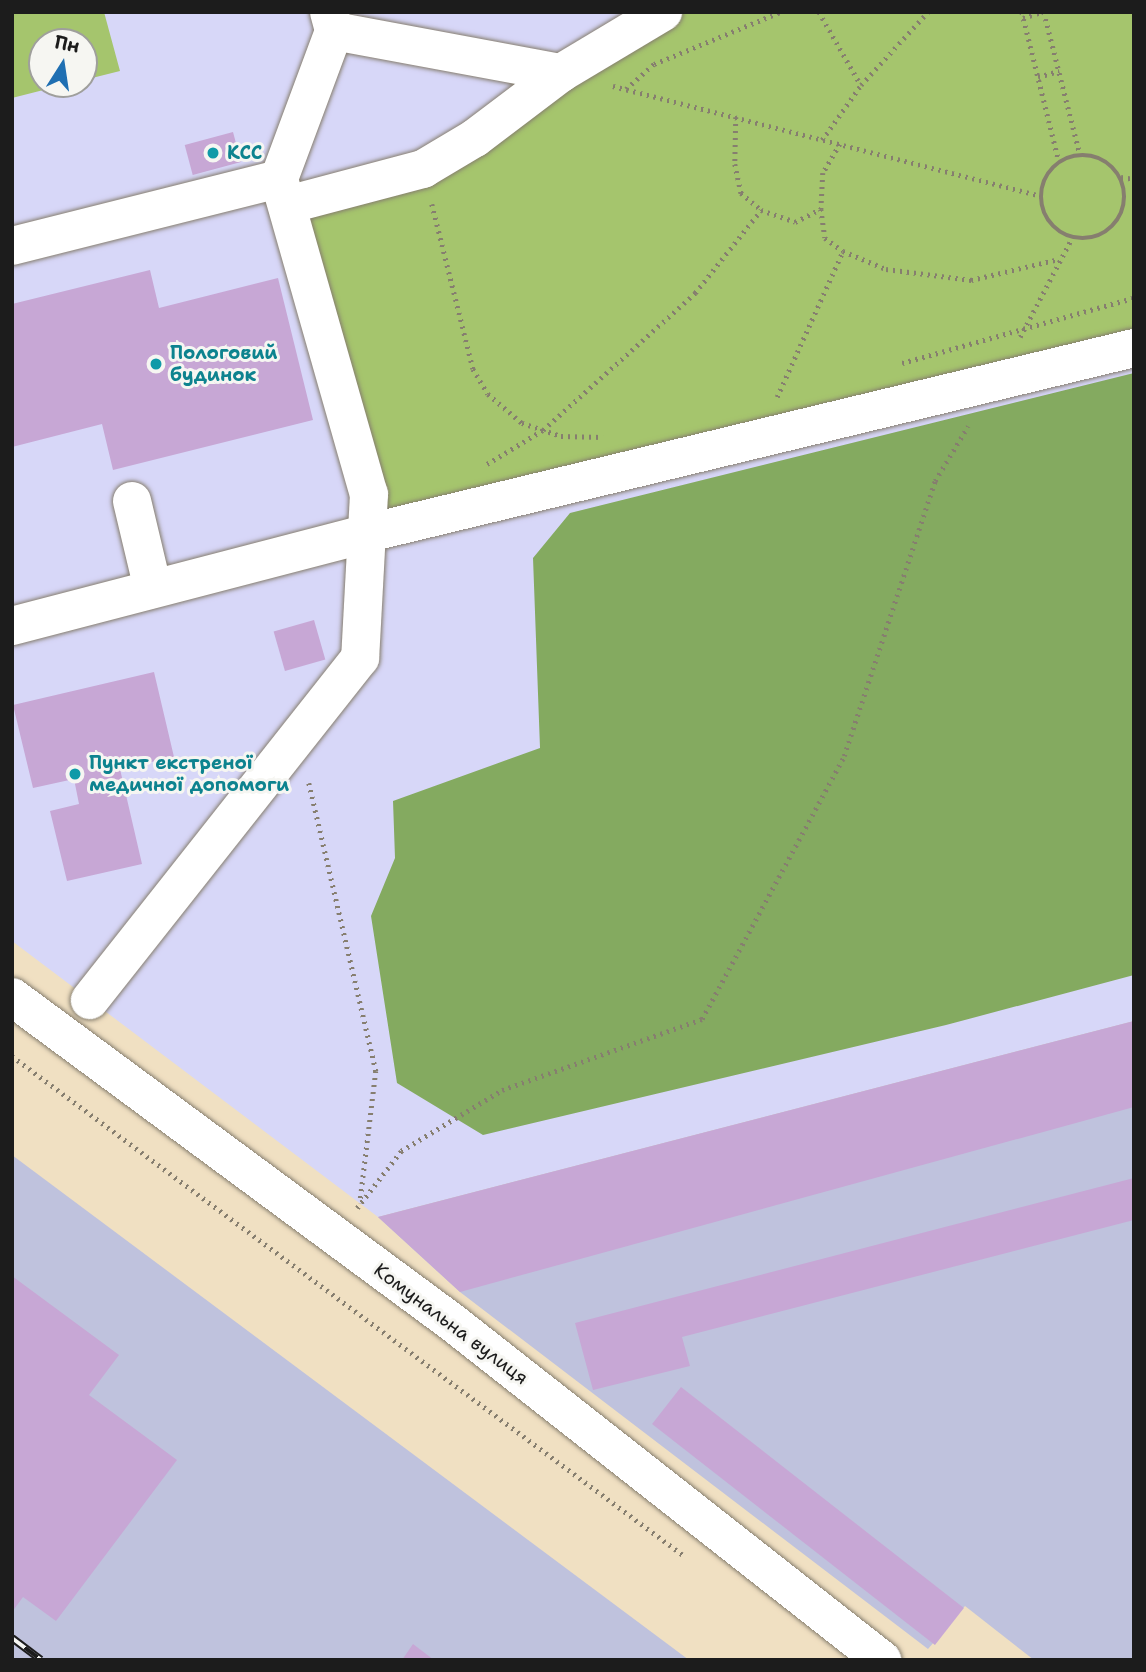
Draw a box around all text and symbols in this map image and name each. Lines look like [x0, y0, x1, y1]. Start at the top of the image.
north arrow [28, 28, 98, 98]
text: Пн [52, 29, 82, 59]
place label: КСС [227, 142, 262, 164]
marker: КСС [205, 145, 221, 161]
place label: Пологовий будинок [170, 342, 277, 386]
marker: Пологовий будинок [148, 356, 164, 372]
place label: Пункт екстреної медичної допомоги [89, 752, 289, 796]
marker: Пункт екстреної медичної допомоги [67, 766, 83, 782]
street label: Комунальна вулиця [369, 1259, 533, 1389]

